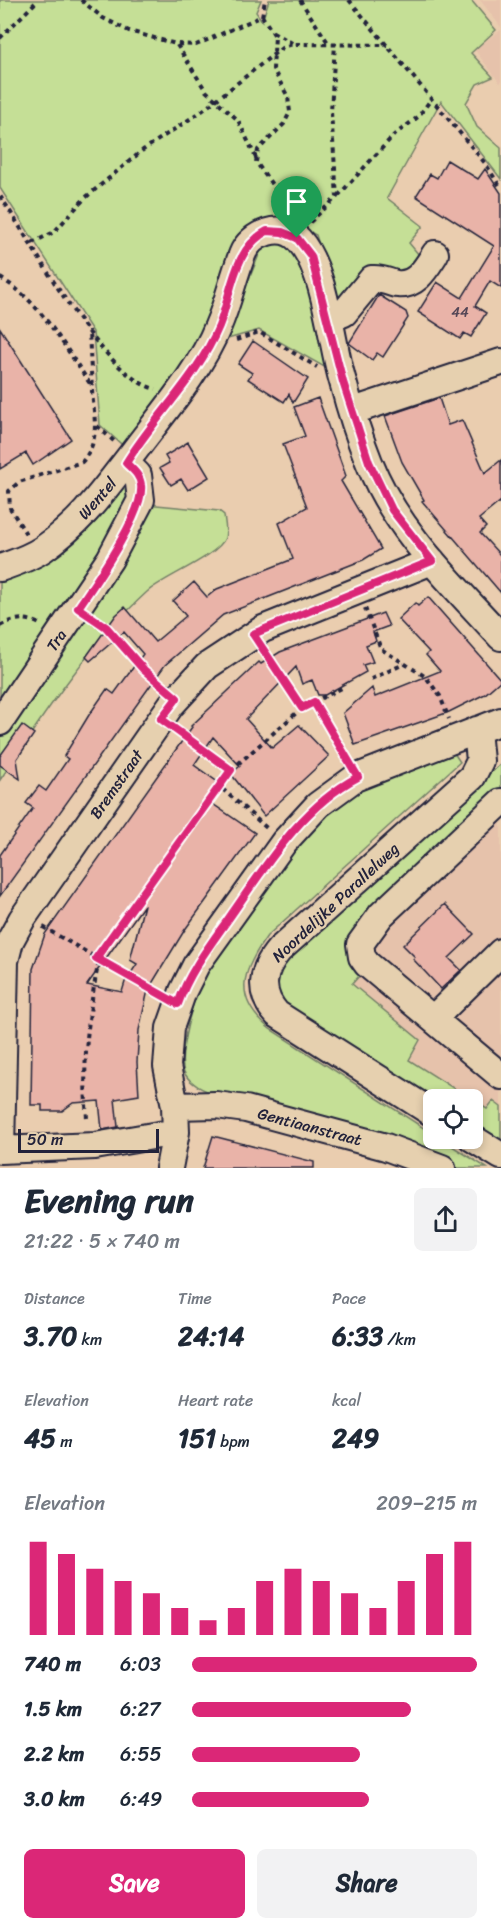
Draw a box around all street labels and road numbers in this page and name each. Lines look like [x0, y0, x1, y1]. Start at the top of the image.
street label: Wentel [70, 470, 125, 526]
street label: Tra [38, 623, 75, 658]
street label: Bremstraat [82, 743, 151, 825]
street label: Noordelijke Parallelweg [265, 835, 406, 970]
street label: Gentiaanstraat [254, 1099, 365, 1154]

